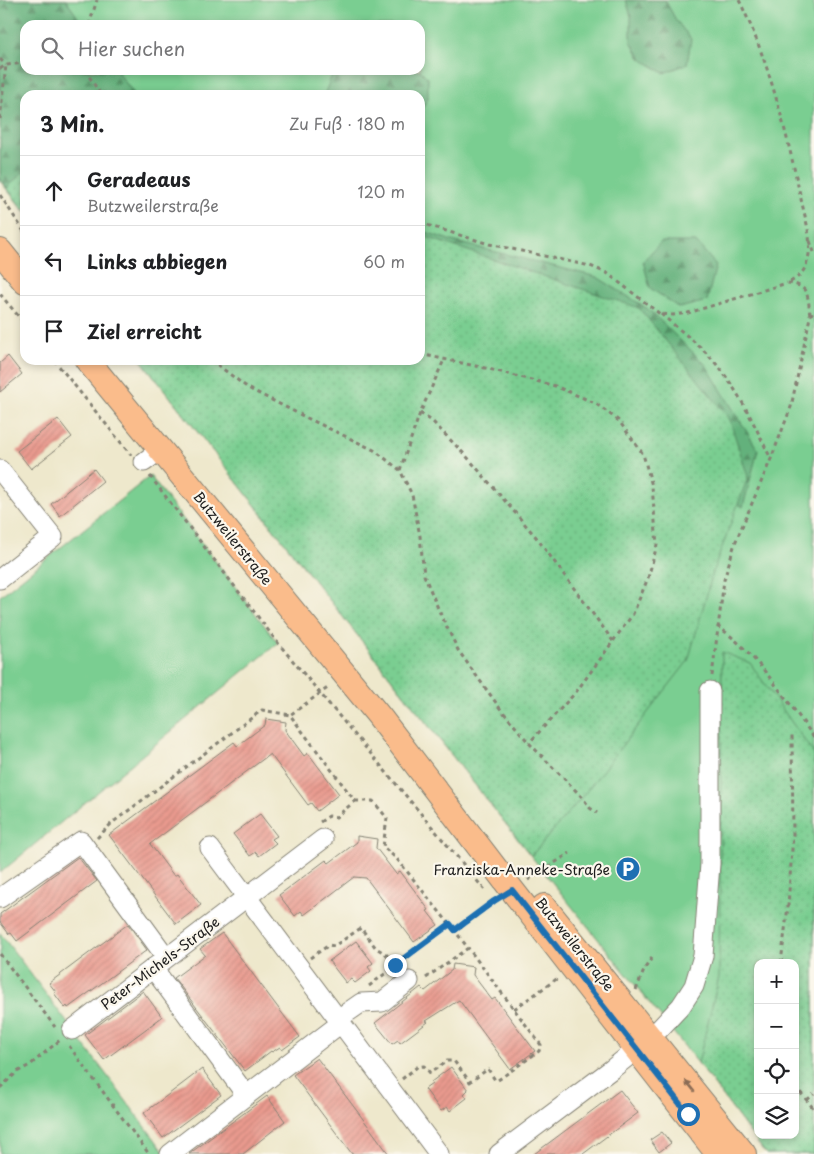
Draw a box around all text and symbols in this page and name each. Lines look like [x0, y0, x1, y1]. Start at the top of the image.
search box [20, 20, 425, 75]
icon: search [38, 34, 66, 62]
text: Hier suchen [78, 34, 185, 62]
text: 3 Min. [40, 107, 104, 139]
text: Zu Fuß · 180 m [289, 111, 405, 135]
text: Geradeaus [87, 165, 191, 193]
icon: ahead [40, 177, 68, 205]
text: 120 m [358, 179, 405, 203]
text: Butzweilerstraße [87, 193, 219, 217]
icon: left [40, 247, 68, 275]
text: Links abbiegen [87, 247, 227, 275]
text: 60 m [363, 249, 405, 273]
icon: arrive [40, 317, 68, 345]
text: Ziel erreicht [87, 317, 202, 345]
street label: Butzweilerstraße [189, 487, 277, 589]
parking icon: Franziska-Anneke-Straße [615, 856, 641, 882]
place label: Franziska-Anneke-Straße [434, 859, 610, 880]
street label: Butzweilerstraße [531, 893, 619, 995]
street label: Peter-Michels-Straße [96, 911, 224, 1015]
route end [384, 954, 407, 977]
map controls [754, 959, 799, 1139]
button: + [754, 959, 799, 1004]
button: − [754, 1004, 799, 1049]
button: locate [754, 1049, 799, 1094]
one-way arrow [684, 1080, 695, 1093]
button: layers [754, 1094, 799, 1139]
route start [677, 1103, 700, 1126]

